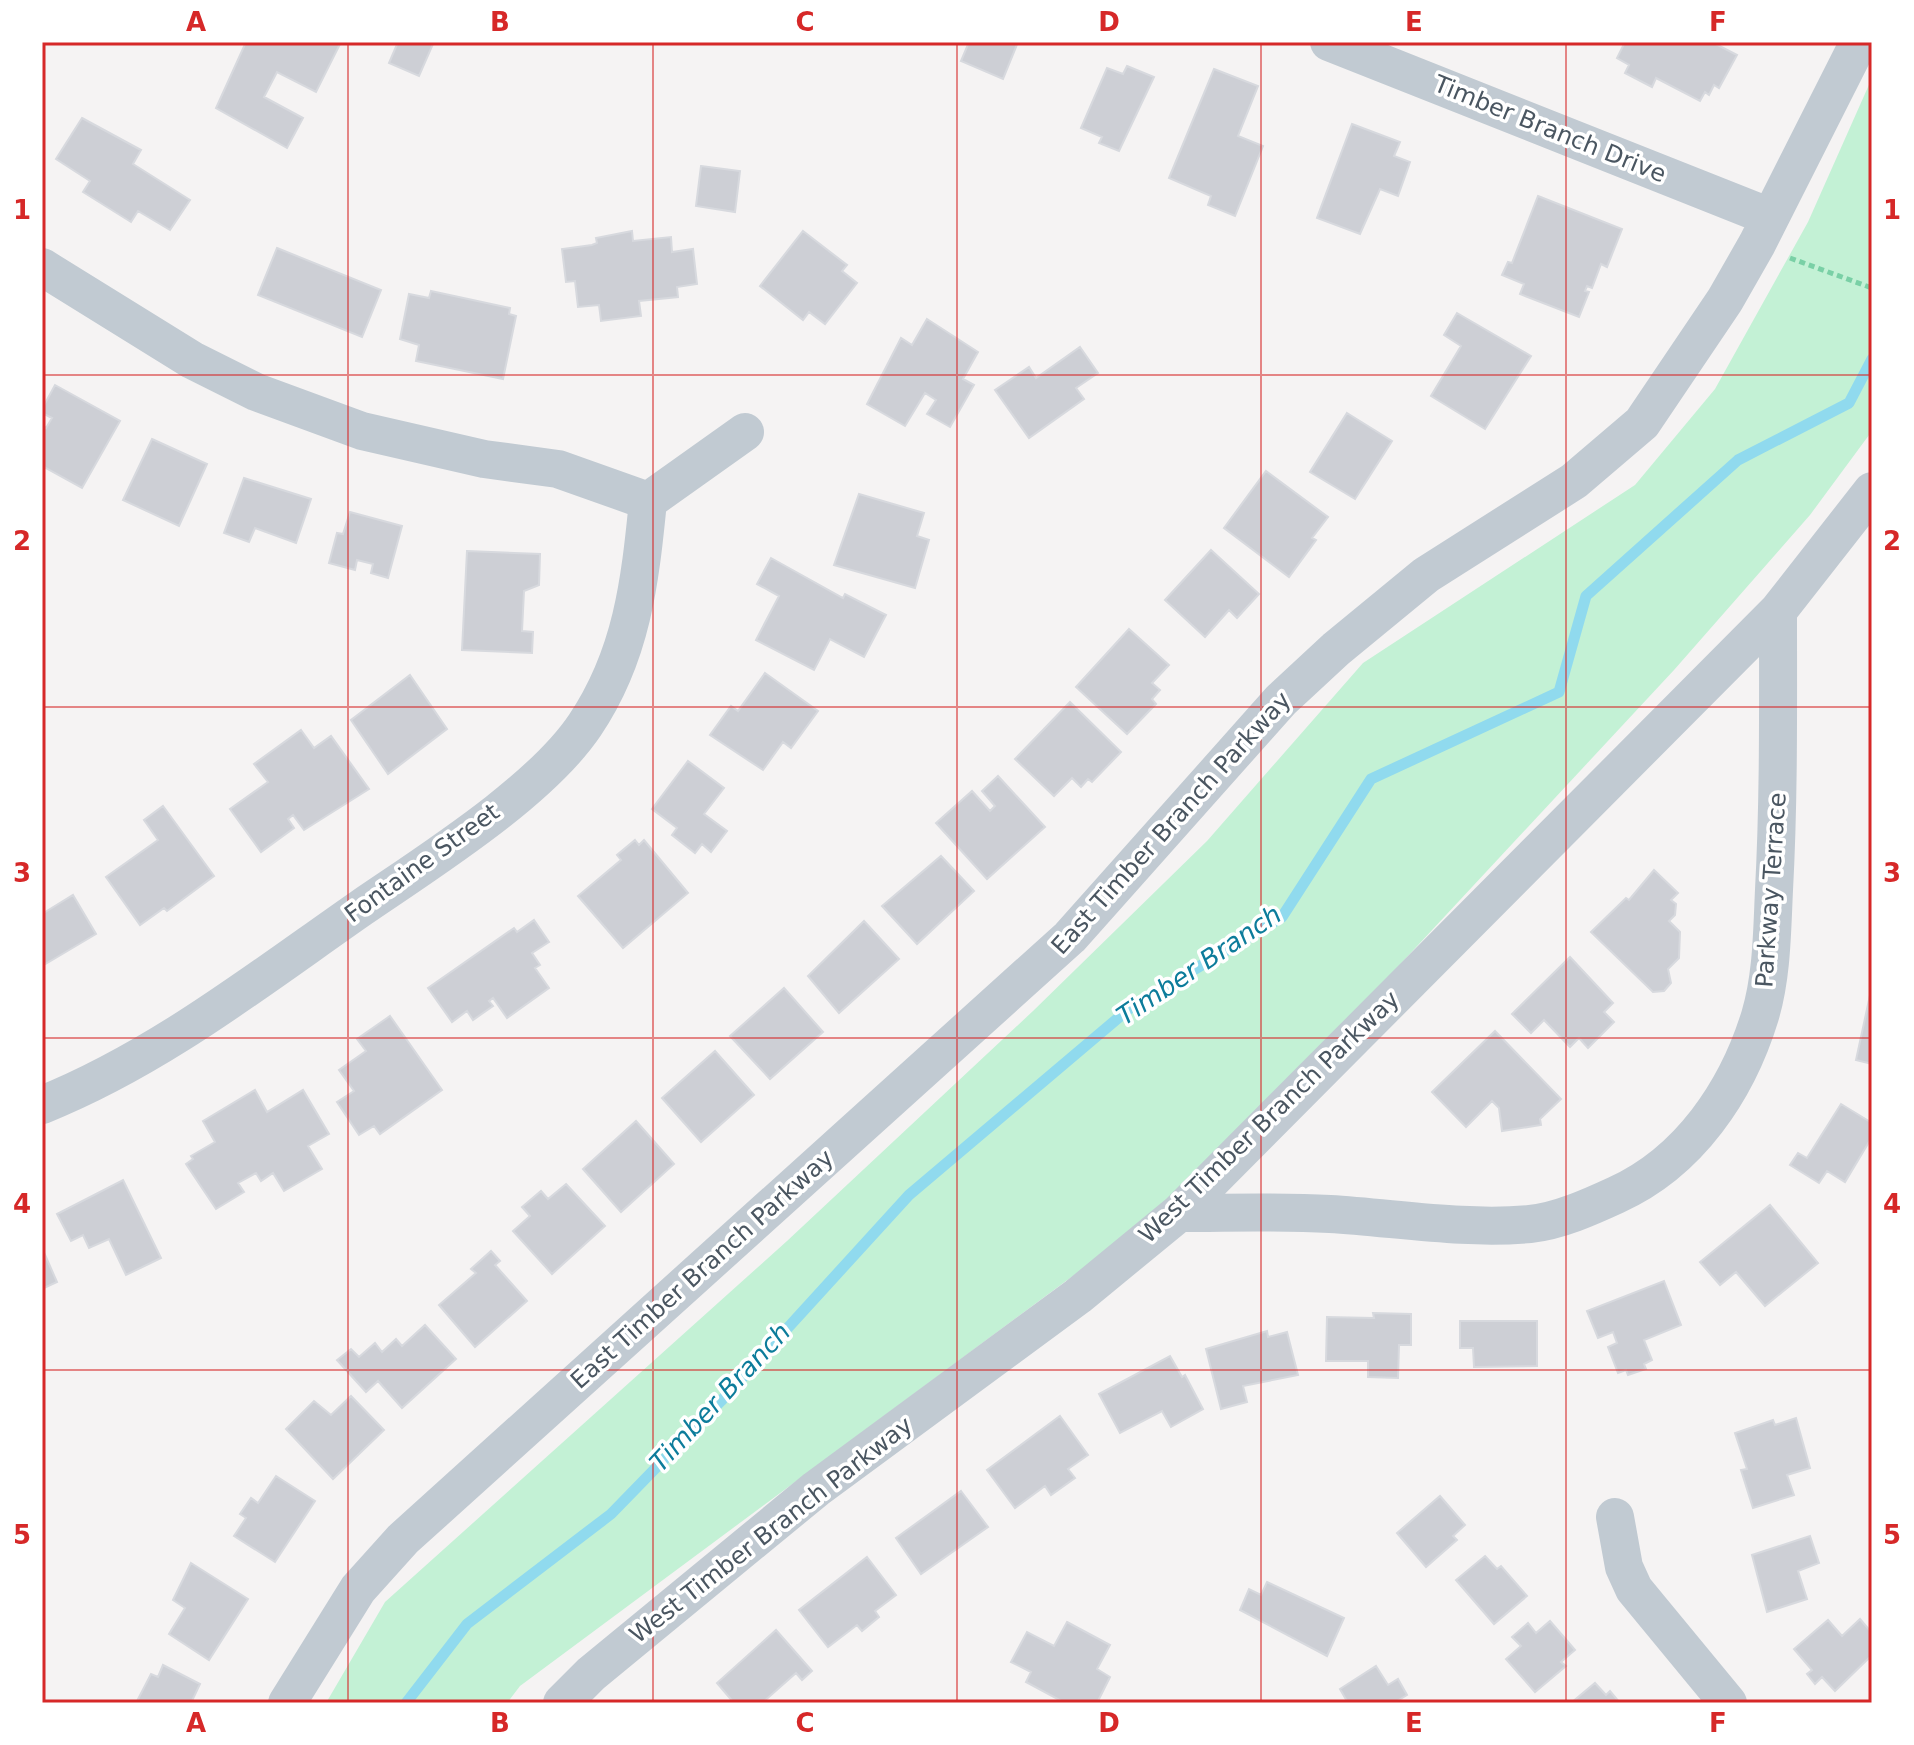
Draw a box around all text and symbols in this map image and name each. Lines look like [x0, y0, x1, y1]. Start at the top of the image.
text: A [186, 7, 206, 37]
text: B [490, 7, 510, 37]
text: C [795, 7, 815, 37]
text: D [1098, 7, 1120, 37]
text: E [1405, 7, 1423, 37]
text: F [1709, 7, 1727, 37]
street label: Timber Branch Drive [1429, 69, 1670, 188]
text: 1 [13, 195, 31, 225]
text: 1 [1883, 195, 1901, 225]
text: 2 [13, 526, 31, 556]
text: 2 [1883, 526, 1901, 556]
street label: East Timber Branch Parkway [1046, 686, 1296, 960]
street label: Parkway Terrace [1750, 792, 1792, 988]
street label: Fontaine Street [339, 798, 505, 928]
text: 3 [13, 858, 31, 888]
text: 3 [1883, 858, 1901, 888]
water label: Timber Branch [1111, 899, 1287, 1031]
street label: West Timber Branch Parkway [1133, 985, 1405, 1249]
street label: East Timber Branch Parkway [565, 1144, 839, 1394]
text: 4 [13, 1189, 31, 1219]
text: 4 [1883, 1189, 1901, 1219]
water label: Timber Branch [644, 1317, 796, 1477]
street label: West Timber Branch Parkway [624, 1411, 918, 1649]
text: 5 [13, 1520, 31, 1550]
text: 5 [1883, 1520, 1901, 1550]
text: A [186, 1708, 206, 1738]
text: B [490, 1708, 510, 1738]
text: C [795, 1708, 815, 1738]
text: D [1098, 1708, 1120, 1738]
text: E [1405, 1708, 1423, 1738]
text: F [1709, 1708, 1727, 1738]

